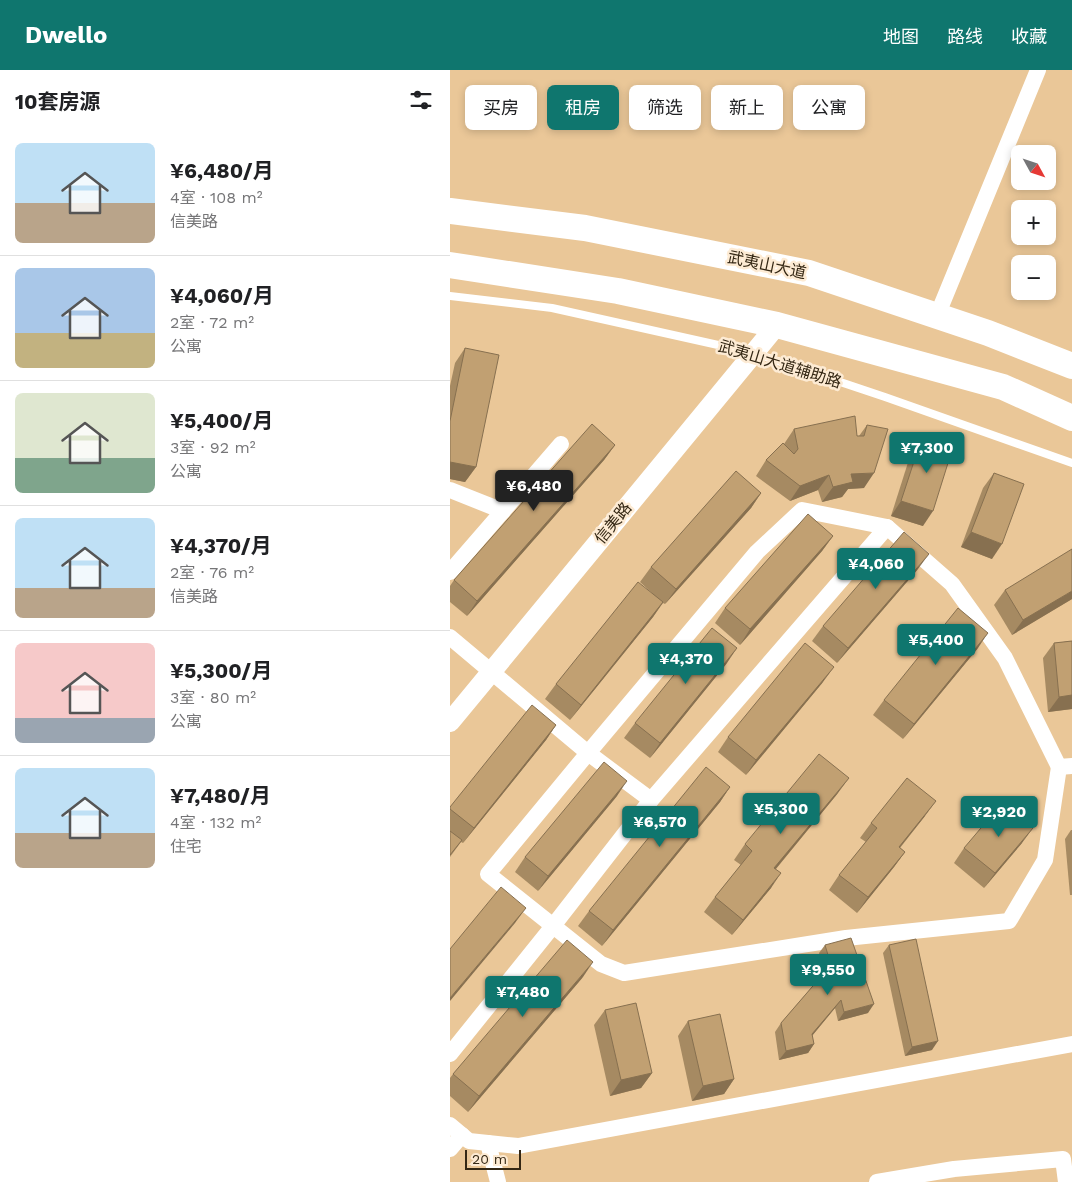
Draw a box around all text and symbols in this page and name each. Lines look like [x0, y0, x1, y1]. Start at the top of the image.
text: Dwello [25, 21, 107, 49]
text: 地图 [883, 26, 919, 47]
text: 路线 [947, 26, 983, 47]
text: 收藏 [1011, 26, 1047, 47]
chip: 买房 [465, 85, 537, 130]
chip: 租房 [547, 85, 619, 130]
chip: 筛选 [629, 85, 701, 130]
chip: 新上 [711, 85, 783, 130]
chip: 公寓 [793, 85, 865, 130]
icon: filters [407, 86, 435, 114]
text: 10套房源 [15, 89, 101, 114]
north arrow [1011, 145, 1056, 190]
map controls [1011, 145, 1056, 300]
text: ¥6,480/月 [170, 158, 274, 183]
icon: home [55, 163, 115, 223]
text: 4室 · 108 m² [170, 188, 263, 207]
button: + [1011, 200, 1056, 245]
text: 信美路 [170, 212, 218, 231]
street label: 武夷山大道 [726, 247, 808, 283]
button: − [1011, 255, 1056, 300]
text: ¥4,060/月 [170, 283, 274, 308]
icon: home [55, 288, 115, 348]
text: 2室 · 72 m² [170, 313, 254, 332]
street label: 武夷山大道辅助路 [716, 336, 844, 392]
text: 公寓 [170, 337, 202, 356]
text: ¥5,400/月 [170, 408, 273, 433]
icon: home [55, 413, 115, 473]
pin: ¥7,300 [886, 432, 968, 474]
text: 3室 · 92 m² [170, 438, 256, 457]
text: ¥7,300 [900, 438, 954, 457]
text: 公寓 [170, 462, 202, 481]
pin: ¥6,480 [493, 470, 575, 512]
text: ¥6,480 [506, 476, 562, 495]
street label: 信美路 [591, 498, 635, 548]
text: ¥4,370/月 [170, 533, 272, 558]
icon: home [55, 538, 115, 598]
pin: ¥4,060 [835, 548, 917, 590]
text: ¥4,060 [848, 554, 904, 573]
text: 2室 · 76 m² [170, 563, 254, 582]
text: 信美路 [170, 587, 218, 606]
pin: ¥5,400 [895, 624, 977, 666]
text: ¥5,400 [908, 630, 964, 649]
pin: ¥4,370 [645, 642, 727, 685]
text: ¥4,370 [659, 649, 713, 668]
text: ¥5,300/月 [170, 658, 272, 683]
icon: home [55, 663, 115, 723]
text: 3室 · 80 m² [170, 688, 256, 707]
text: 公寓 [170, 712, 202, 731]
text: ¥7,480/月 [170, 783, 271, 808]
icon: home [55, 788, 115, 848]
pin: ¥5,300 [740, 792, 822, 835]
pin: ¥2,920 [958, 796, 1040, 838]
text: ¥5,300 [754, 799, 808, 818]
text: ¥2,920 [972, 802, 1026, 821]
pin: ¥6,570 [619, 806, 701, 848]
text: ¥6,570 [633, 812, 687, 831]
text: 4室 · 132 m² [170, 813, 261, 832]
text: 住宅 [170, 837, 202, 856]
pin: ¥9,550 [787, 954, 869, 996]
text: ¥9,550 [801, 960, 855, 979]
pin: ¥7,480 [482, 976, 564, 1018]
text: ¥7,480 [496, 982, 550, 1001]
scale bar [465, 1147, 521, 1170]
text: 20 m [472, 1151, 507, 1167]

